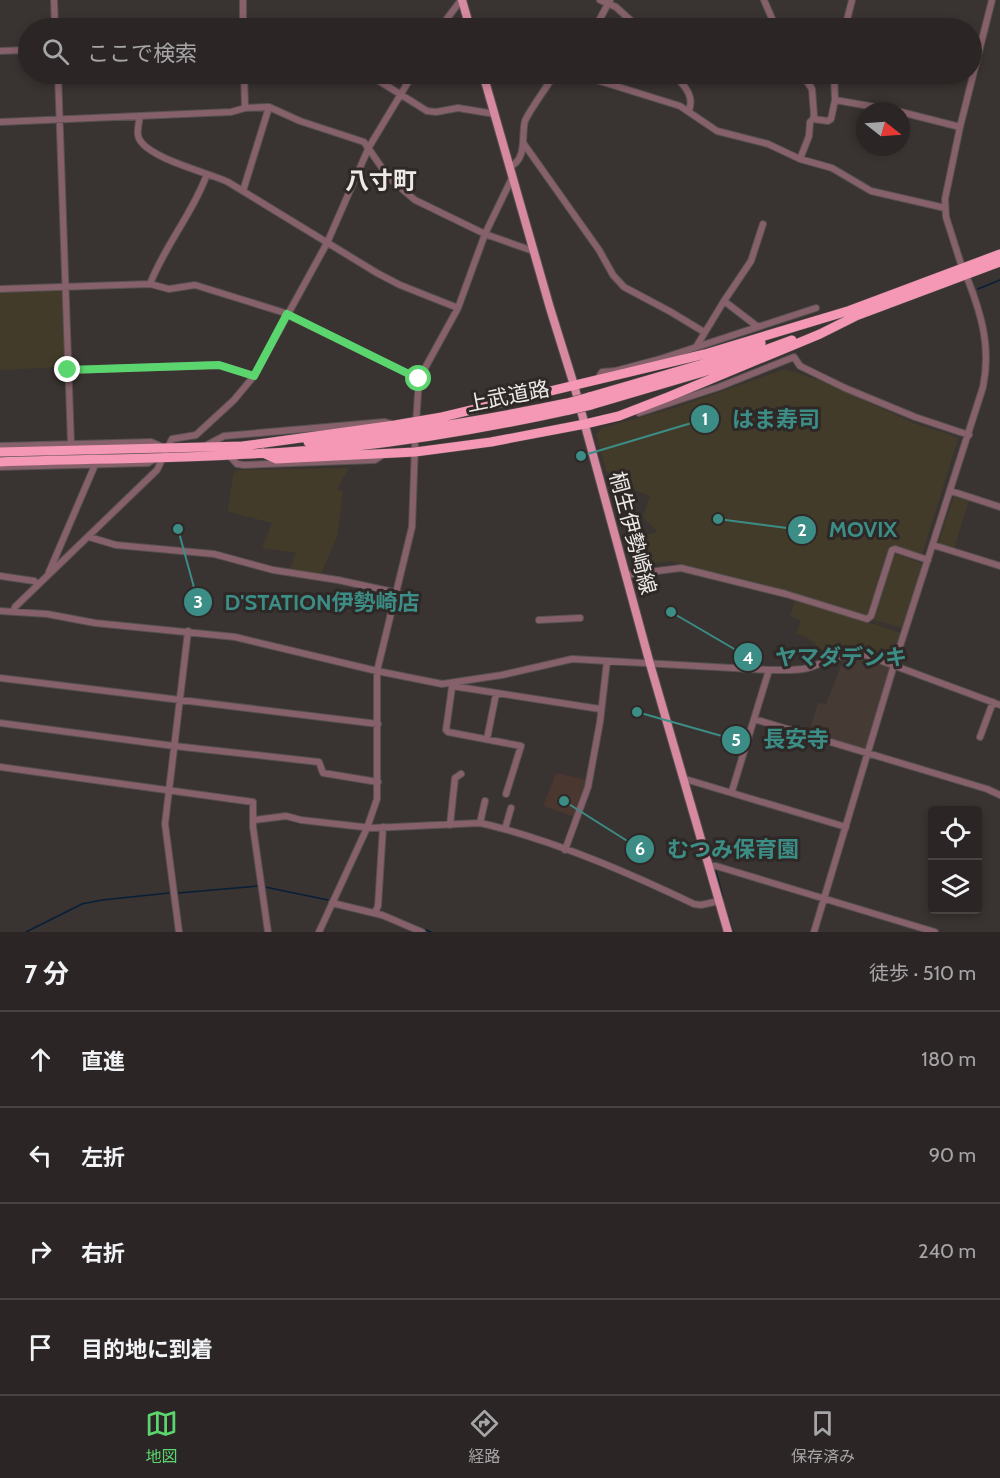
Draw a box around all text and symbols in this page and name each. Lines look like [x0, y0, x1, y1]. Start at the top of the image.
search box [18, 18, 982, 84]
icon: search [39, 35, 72, 68]
text: ここで検索 [87, 40, 197, 67]
north arrow [856, 102, 910, 156]
district label: 八寸町 [345, 166, 417, 195]
route end [54, 356, 80, 382]
route start [405, 365, 431, 391]
street label: 上武道路 [464, 376, 552, 416]
callout: はま寿司 [690, 399, 832, 439]
text: はま寿司 [732, 406, 820, 433]
text: 1 [702, 408, 708, 430]
street label: 桐生伊勢崎線 [605, 469, 661, 597]
callout: MOVIX [787, 510, 909, 550]
text: MOVIX [829, 516, 897, 543]
text: 2 [797, 519, 807, 541]
callout: D'STATION伊勢崎店 [183, 582, 432, 622]
text: D'STATION伊勢崎店 [225, 589, 419, 616]
text: 3 [193, 591, 203, 613]
callout: ヤマダデンキ [733, 637, 919, 677]
text: ヤマダデンキ [775, 644, 907, 671]
text: 4 [742, 647, 754, 669]
callout: 長安寺 [721, 720, 841, 760]
text: 長安寺 [763, 726, 829, 753]
text: 5 [731, 729, 741, 751]
map controls [928, 806, 982, 914]
button: locate [928, 806, 982, 860]
callout: むつみ保育園 [625, 829, 811, 869]
text: むつみ保育園 [667, 836, 799, 863]
text: 6 [635, 838, 645, 860]
button: layers [928, 860, 982, 914]
text: 7 分 [24, 958, 69, 990]
text: 徒歩 · 510 m [869, 961, 976, 985]
icon: ahead [24, 1043, 57, 1076]
text: 180 m [921, 1047, 976, 1071]
text: 直進 [81, 1048, 125, 1075]
icon: left [24, 1139, 57, 1172]
text: 90 m [929, 1143, 976, 1167]
text: 左折 [81, 1144, 125, 1171]
icon: right [24, 1235, 57, 1268]
text: 240 m [918, 1239, 976, 1263]
text: 右折 [81, 1240, 125, 1267]
icon: arrive [24, 1331, 57, 1364]
text: 目的地に到着 [81, 1336, 213, 1363]
tab: 地図 [145, 1407, 178, 1467]
tab: 経路 [468, 1407, 501, 1467]
tab: 保存済み [791, 1407, 855, 1467]

